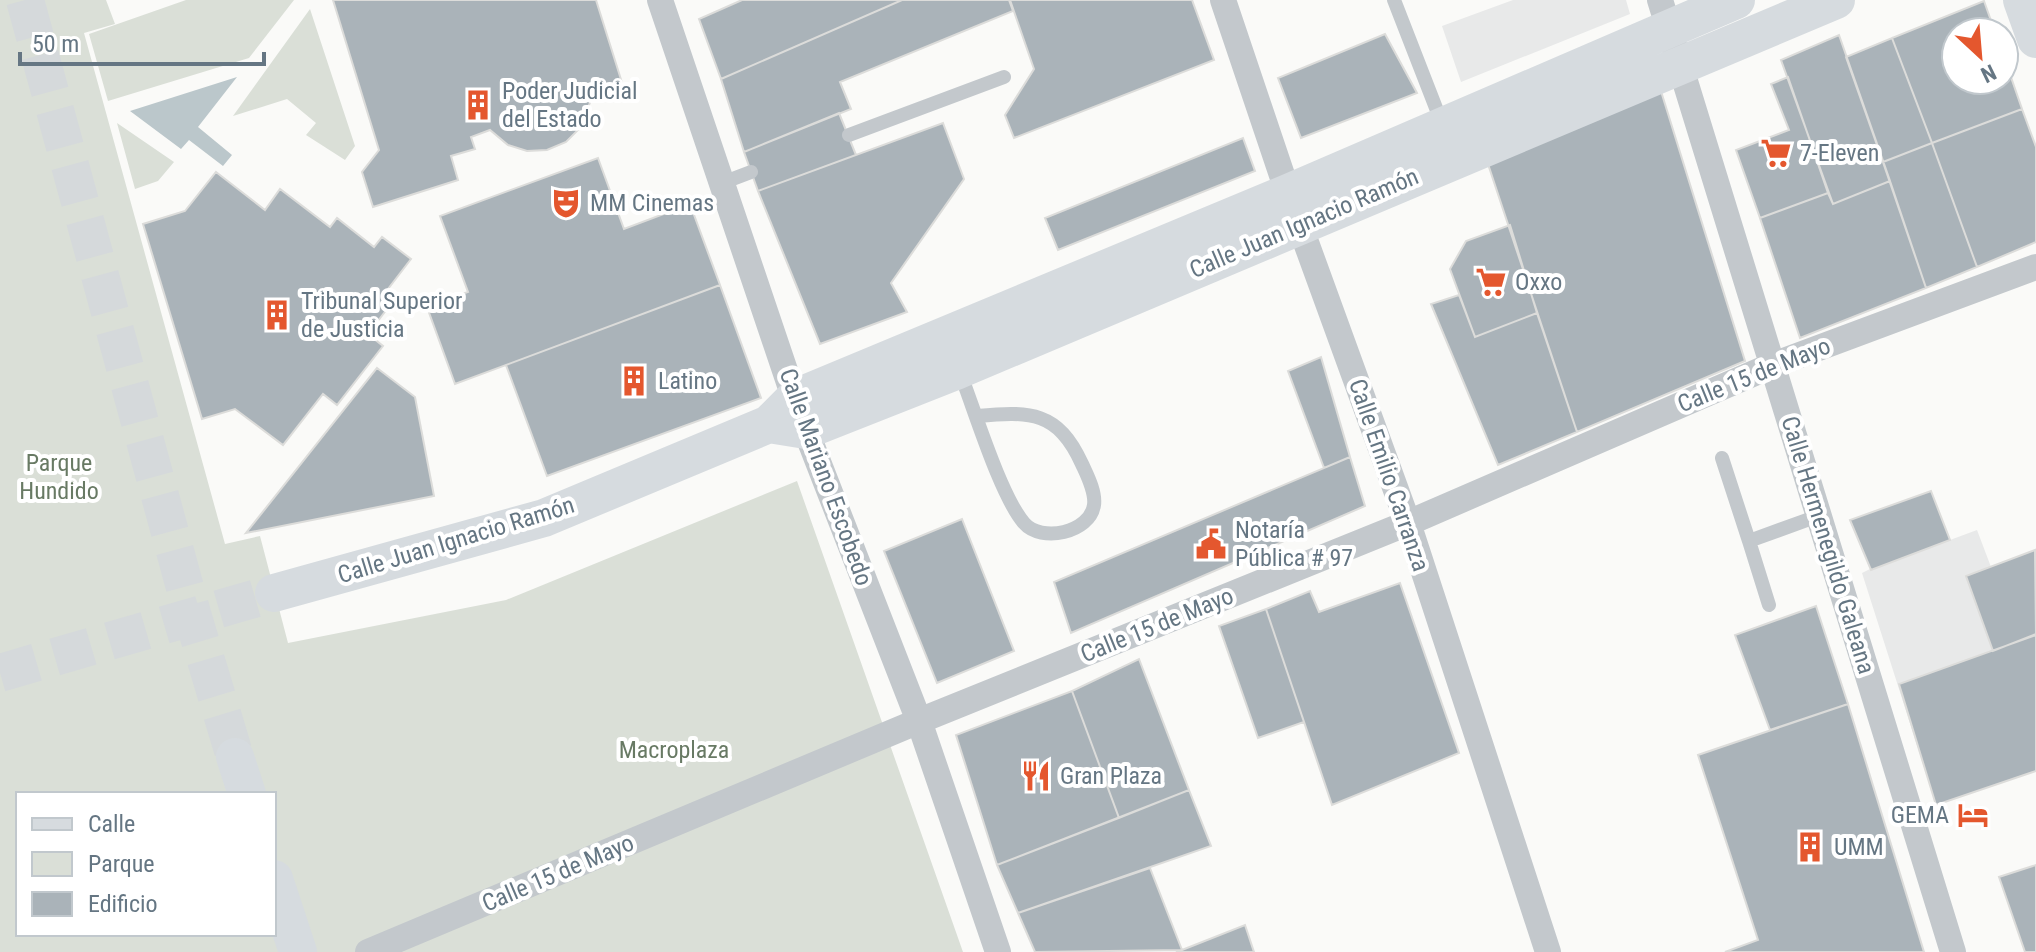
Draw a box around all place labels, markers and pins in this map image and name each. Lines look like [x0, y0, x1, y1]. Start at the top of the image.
place label: Poder Judicial del Estado [502, 77, 637, 133]
building icon: Poder Judicial del Estado [461, 88, 495, 122]
supermarket icon: 7-Eleven [1759, 136, 1793, 170]
place label: 7-Eleven [1800, 139, 1879, 167]
theatre icon: MM Cinemas [549, 186, 583, 220]
place label: MM Cinemas [590, 189, 714, 217]
supermarket icon: Oxxo [1474, 265, 1508, 299]
place label: Oxxo [1515, 268, 1562, 296]
place label: Tribunal Superior de Justicia [301, 287, 462, 343]
building icon: Tribunal Superior de Justicia [260, 298, 294, 332]
building icon: Latino [617, 364, 651, 398]
place label: Latino [658, 367, 717, 395]
place label: Notaría Pública # 97 [1235, 516, 1353, 572]
public building icon: Notaría Pública # 97 [1194, 527, 1228, 561]
restaurant icon: Gran Plaza [1019, 759, 1053, 793]
place label: Gran Plaza [1060, 762, 1162, 790]
hotel icon: GEMA [1956, 798, 1990, 832]
place label: GEMA [1891, 801, 1949, 829]
building icon: UMM [1793, 830, 1827, 864]
place label: UMM [1834, 833, 1884, 861]

